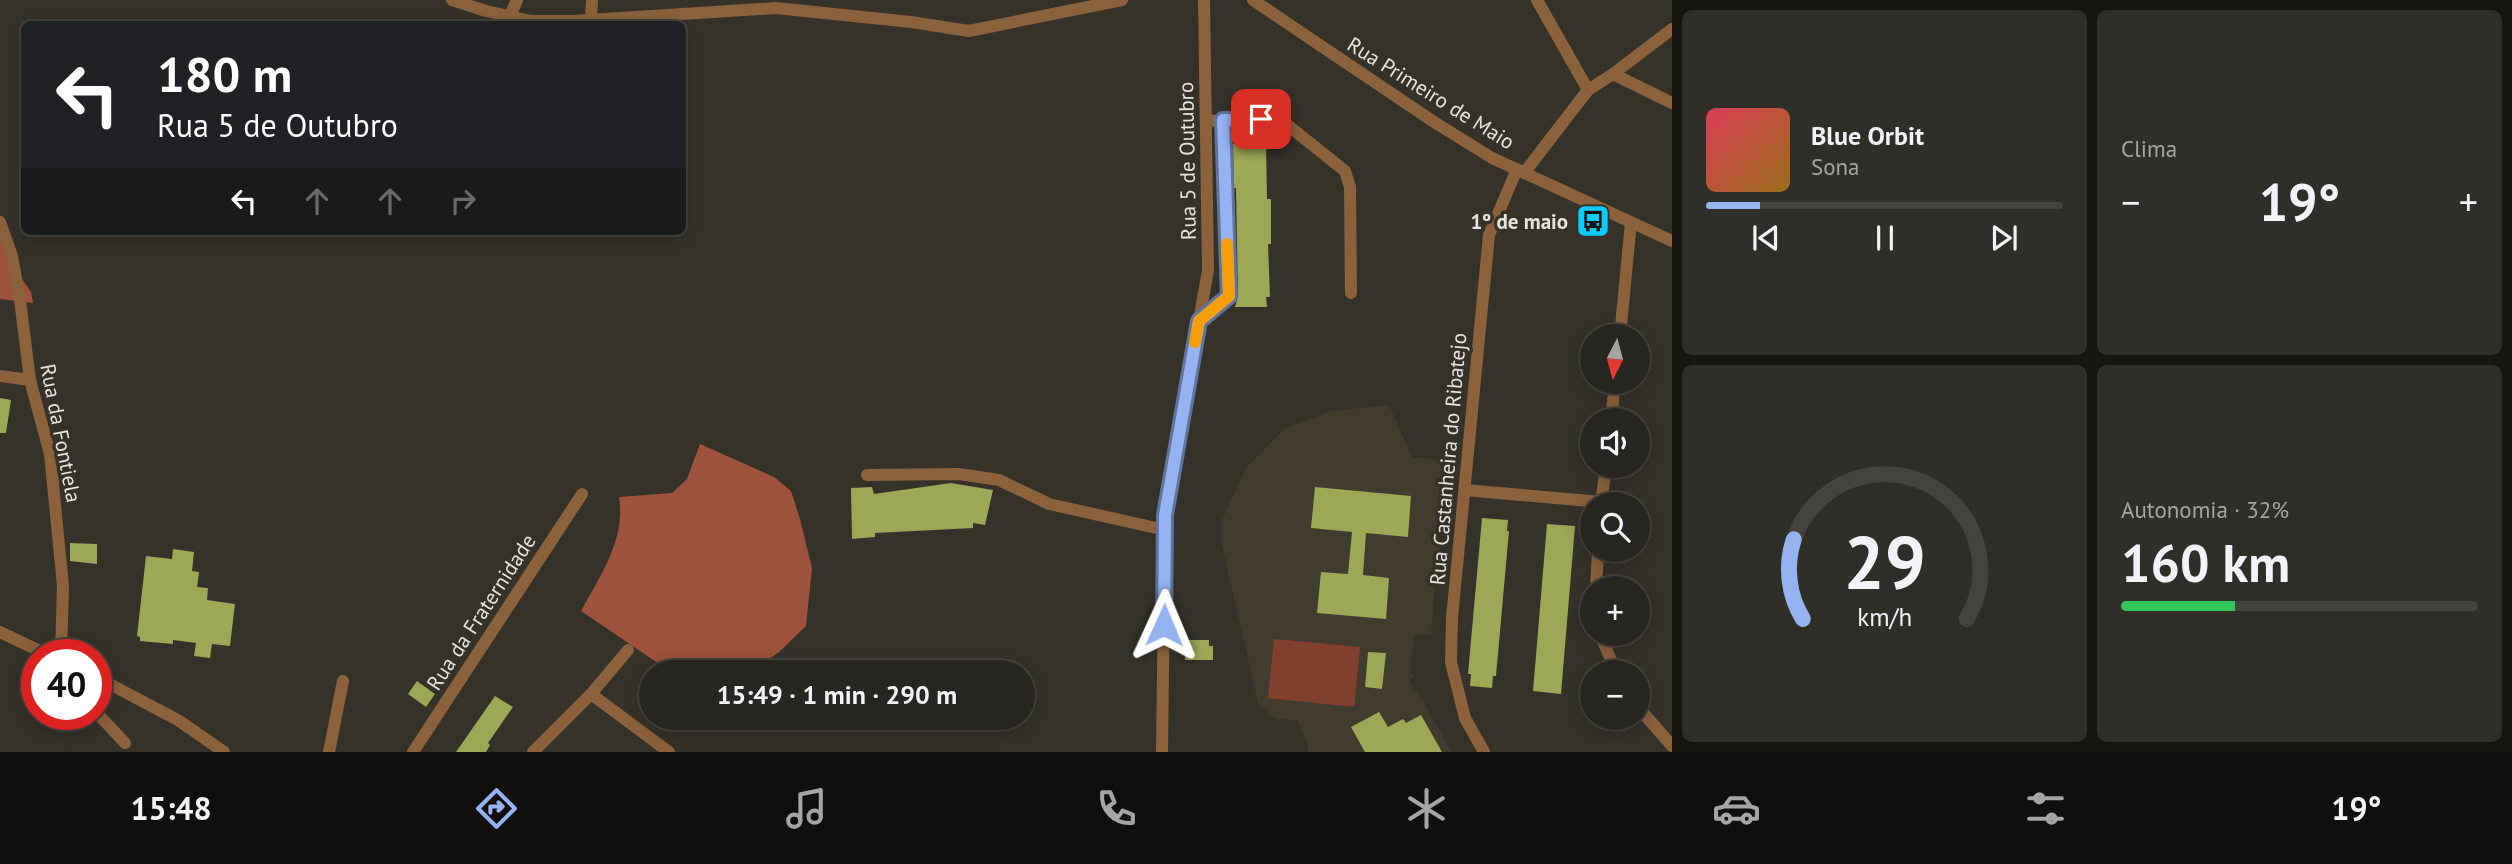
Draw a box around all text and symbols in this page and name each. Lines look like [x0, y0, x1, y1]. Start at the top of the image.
street label: Rua Primeiro de Maio [1342, 31, 1520, 155]
text: 180 m [157, 42, 292, 106]
icon: left [42, 49, 133, 140]
street label: Rua 5 de Outubro [1172, 82, 1202, 240]
pin [1231, 89, 1291, 149]
icon: arrive [1242, 100, 1280, 138]
text: Rua 5 de Outubro [157, 104, 398, 146]
text: Blue Orbit [1811, 119, 1924, 152]
text: Clima [2121, 134, 2177, 163]
text: Sona [1811, 152, 1860, 181]
text: 19° [2259, 168, 2340, 235]
text: − [2121, 177, 2140, 226]
text: + [2459, 177, 2478, 226]
icon: left [225, 182, 263, 220]
icon: ahead [298, 182, 336, 220]
icon: ahead [371, 182, 409, 220]
icon: right [444, 182, 482, 220]
bus stop icon: 1º de maio [1574, 202, 1612, 240]
place label: 1º de maio [1470, 208, 1568, 235]
icon: previous [1747, 219, 1785, 257]
icon: pause [1866, 219, 1904, 257]
icon: next [1985, 219, 2023, 257]
north arrow [1580, 324, 1650, 394]
map controls [1580, 324, 1650, 730]
street label: Rua Castanheira do Ribatejo [1424, 332, 1472, 586]
street label: Rua da Fontiela [34, 361, 88, 505]
button: sound [1580, 408, 1650, 478]
button: search [1580, 492, 1650, 562]
text: Autonomia · 32% [2121, 495, 2289, 524]
text: 29 [1843, 516, 1926, 610]
street label: Rua da Fraternidade [420, 529, 542, 695]
text: 160 km [2121, 529, 2290, 596]
button: + [1580, 576, 1650, 646]
position arrow [1127, 588, 1201, 662]
text: km/h [1857, 601, 1912, 633]
speed limit sign: 40 [21, 639, 112, 730]
button: − [1580, 660, 1650, 730]
text: 15:49 · 1 min · 290 m [717, 678, 957, 711]
icon: directions [472, 784, 521, 833]
icon: music [782, 784, 831, 833]
icon: phone [1092, 784, 1141, 833]
icon: climate [1402, 784, 1451, 833]
icon: car [1712, 784, 1761, 833]
icon: filters [2021, 784, 2070, 833]
text: 15:48 [130, 787, 212, 829]
text: 19° [2331, 787, 2382, 829]

